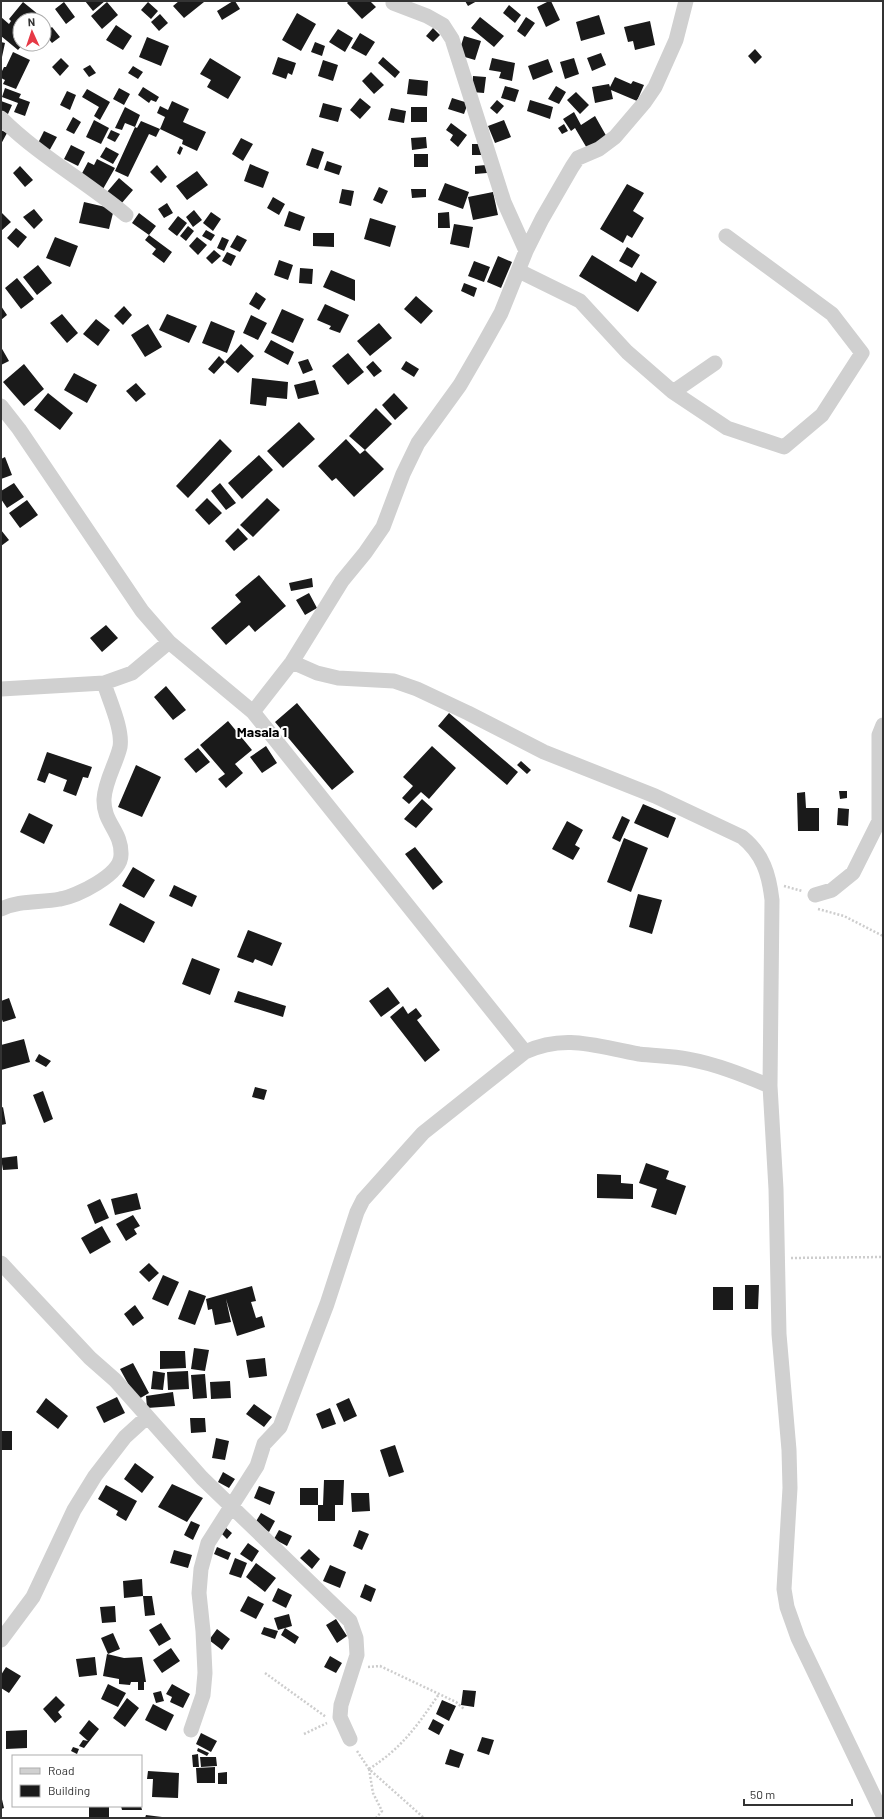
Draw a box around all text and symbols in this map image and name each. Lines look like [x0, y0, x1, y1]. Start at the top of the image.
north arrow [12, 12, 52, 52]
text: N [27, 15, 35, 28]
district label: Masala 1 [237, 723, 287, 740]
legend [12, 1755, 142, 1807]
text: Road [48, 1763, 75, 1777]
scale bar [744, 1781, 852, 1807]
text: Building [48, 1783, 90, 1797]
text: 50 m [750, 1787, 775, 1801]

